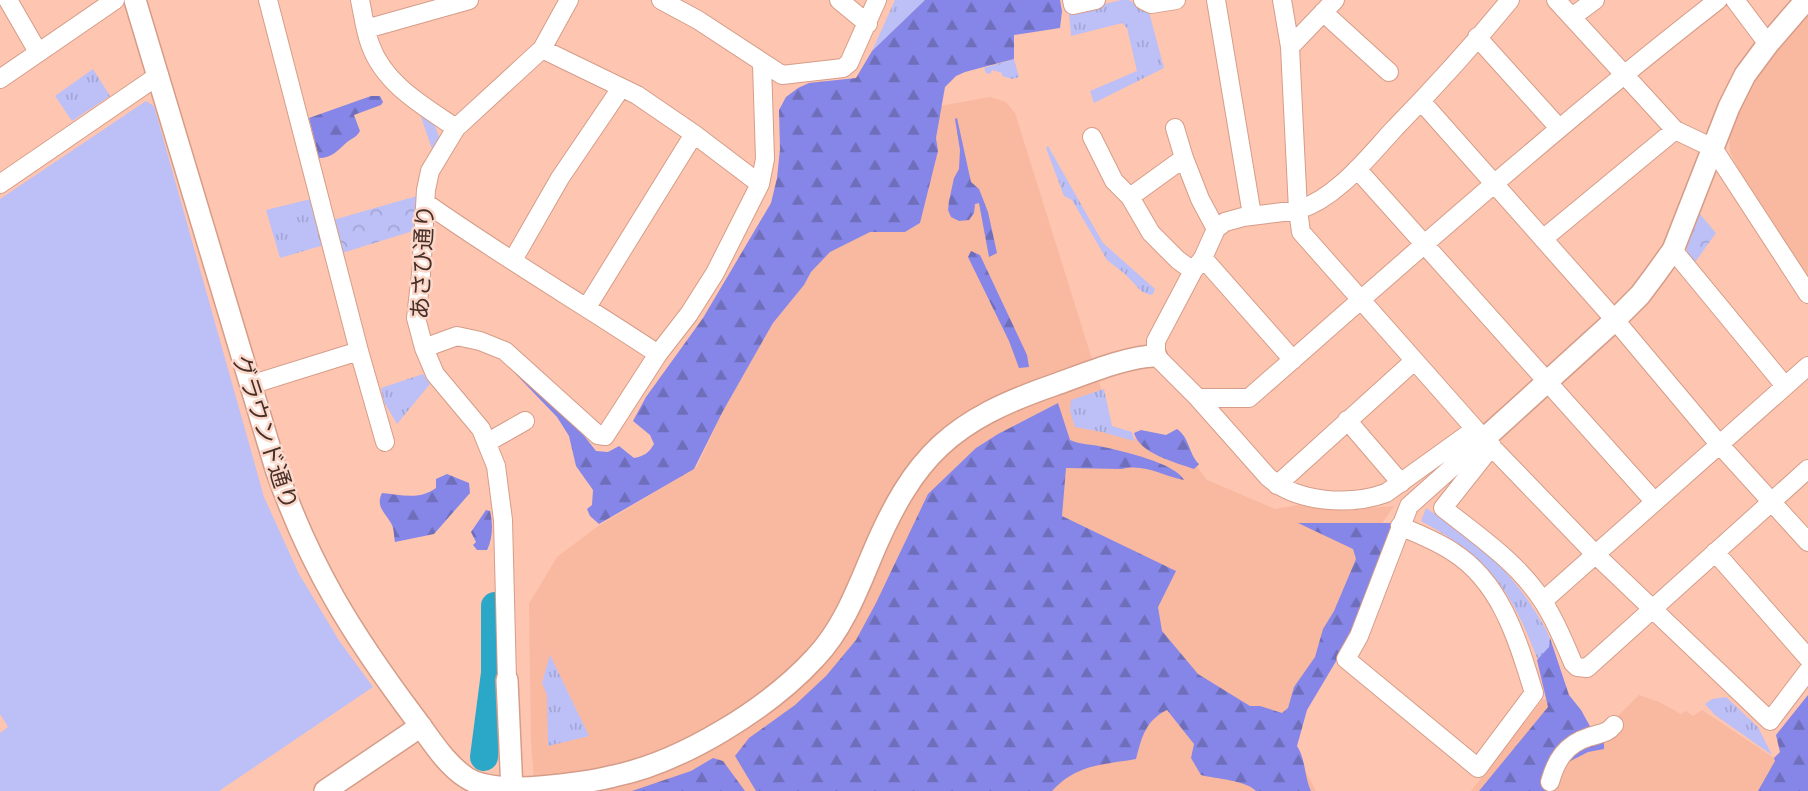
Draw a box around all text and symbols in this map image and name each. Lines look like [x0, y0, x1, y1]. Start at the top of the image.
street label: あさひ通り [404, 204, 440, 320]
street label: グラウンド通り [226, 351, 306, 513]

